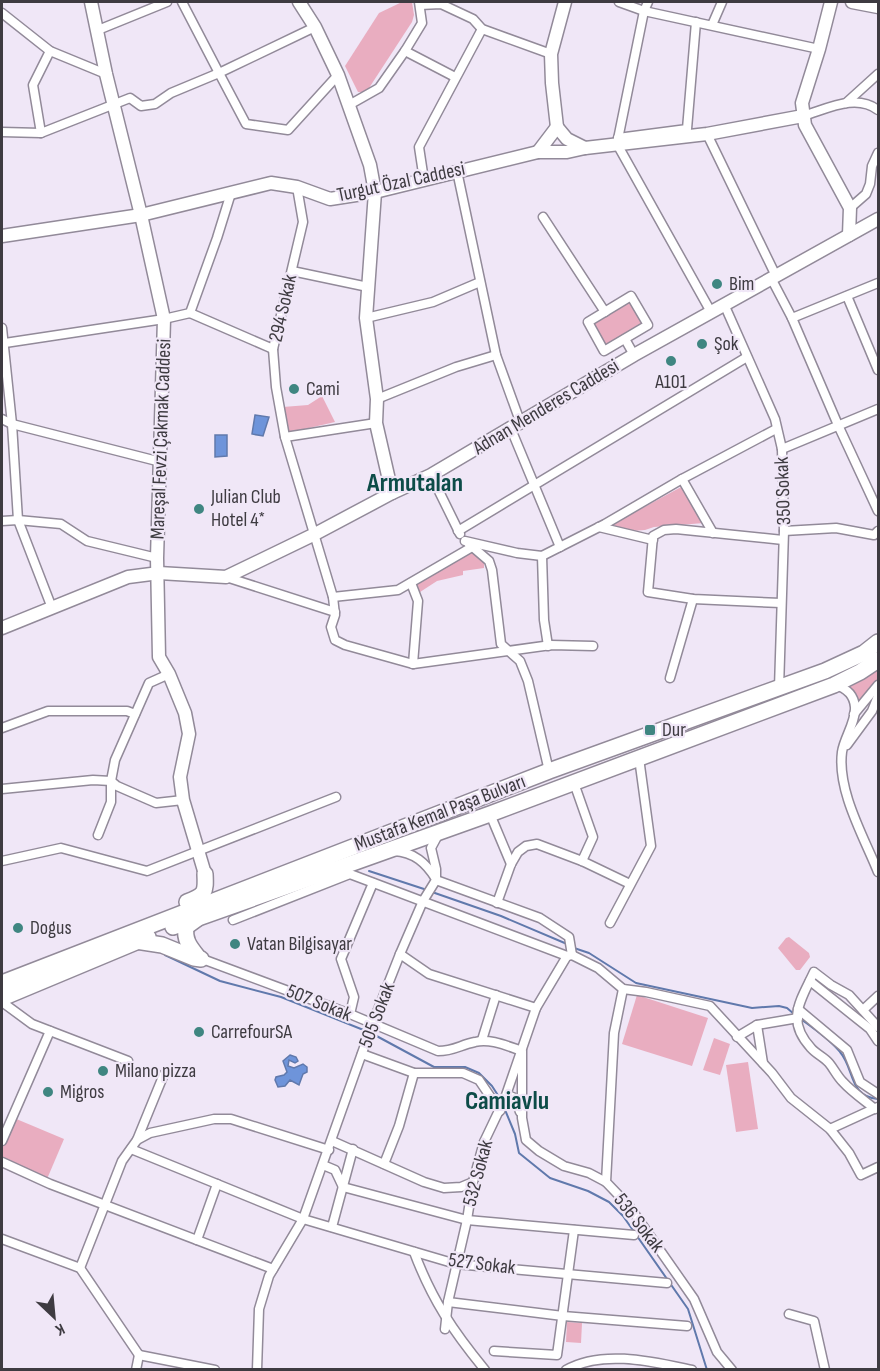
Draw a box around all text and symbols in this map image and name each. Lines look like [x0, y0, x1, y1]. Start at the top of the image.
street label: Turgut Özal Caddesi [335, 157, 467, 207]
street label: 294 Sokak [264, 272, 302, 344]
place label: Bim [729, 272, 754, 296]
marker: Bim [710, 277, 724, 291]
place label: Şok [714, 332, 739, 356]
marker: Şok [695, 337, 709, 351]
street label: Mareşal Fevzi Çakmak Caddesi [146, 338, 176, 540]
street label: Adnan Menderes Caddesi [468, 354, 623, 461]
marker: A101 [664, 354, 678, 368]
place label: A101 [654, 370, 687, 394]
place label: Cami [306, 377, 340, 401]
marker: Cami [287, 382, 301, 396]
street label: 350 Sokak [770, 456, 796, 526]
district label: Armutalan [366, 468, 463, 499]
place label: Julian Club Hotel 4* [210, 485, 281, 532]
marker: Julian Club Hotel 4* [192, 502, 206, 516]
place label: Dur [662, 718, 686, 742]
marker: Dur [643, 723, 657, 737]
street label: Mustafa Kemal Paşa Bulvarı [351, 769, 529, 857]
place label: Dogus [30, 916, 72, 940]
marker: Dogus [11, 921, 25, 935]
place label: Vatan Bilgisayar [247, 932, 352, 956]
marker: Vatan Bilgisayar [228, 937, 242, 951]
street label: 507 Sokak [283, 979, 355, 1027]
street label: 505 Sokak [354, 979, 401, 1051]
place label: CarrefourSA [211, 1020, 293, 1044]
marker: CarrefourSA [192, 1025, 206, 1039]
place label: Milano pizza [115, 1059, 196, 1083]
marker: Milano pizza [96, 1064, 110, 1078]
place label: Migros [60, 1080, 104, 1104]
marker: Migros [41, 1085, 55, 1099]
district label: Camiavlu [465, 1086, 549, 1117]
street label: 532 Sokak [458, 1137, 498, 1209]
street label: 536 Sokak [609, 1189, 670, 1258]
street label: 527 Sokak [447, 1248, 517, 1280]
north arrow [24, 1287, 84, 1347]
text: K [52, 1319, 68, 1339]

